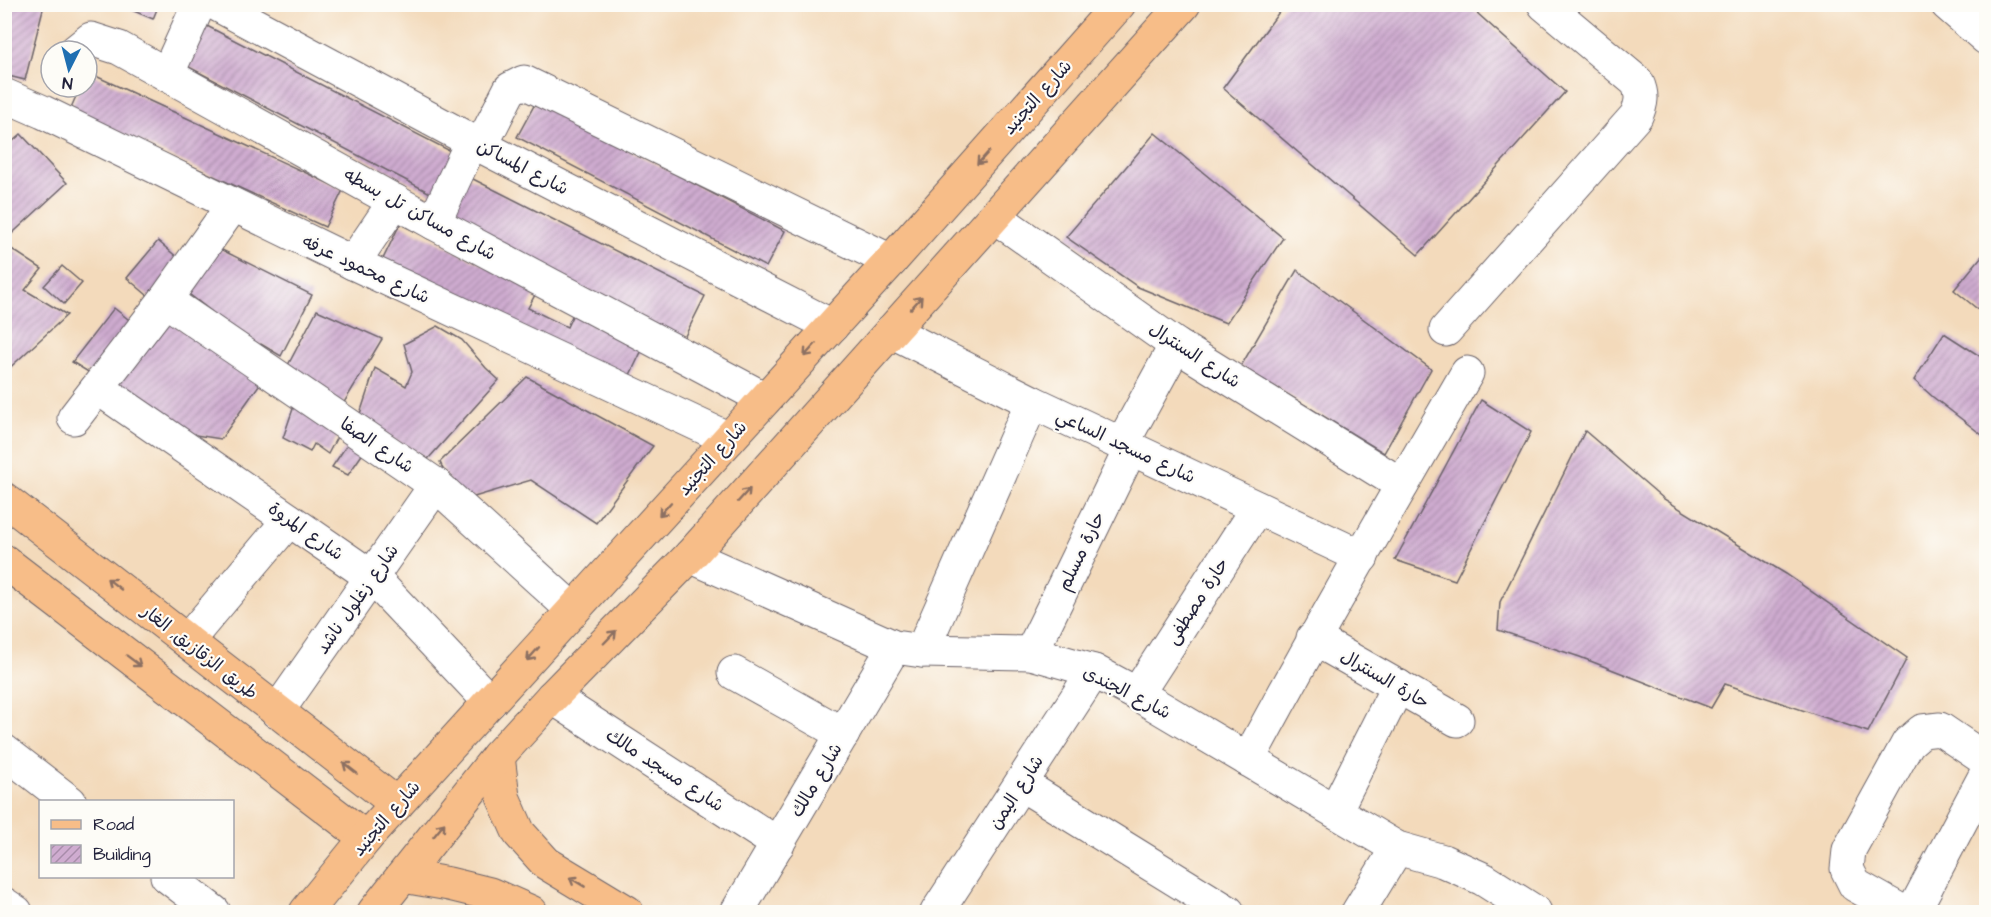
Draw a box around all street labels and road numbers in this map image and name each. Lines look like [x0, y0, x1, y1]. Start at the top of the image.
street label: شارع التجنيد [997, 54, 1078, 140]
street label: شارع المساكن [473, 134, 573, 201]
street label: شارع مساكن تل بسطه [339, 162, 500, 267]
street label: شارع محمود عرفه [298, 229, 434, 310]
street label: شارع السنترال [1144, 317, 1245, 394]
street label: شارع مسجد الساعي [1051, 403, 1200, 492]
street label: شارع الصفا [335, 411, 419, 479]
street label: شارع التجنيد [672, 415, 753, 501]
street label: شارع المروة [263, 496, 348, 567]
street label: حارة مسلم [1052, 507, 1112, 595]
street label: شارع زغلول ناشد [310, 539, 405, 659]
street label: حارة مصطفى [1160, 553, 1235, 649]
street label: طريق الزقازيق, الغار [135, 598, 263, 706]
street label: حارة السنترال [1336, 644, 1434, 715]
street label: شارع الجندى [1078, 660, 1175, 725]
street label: شارع مسجد مالك [601, 723, 729, 818]
street label: شارع مالك [784, 738, 848, 822]
street label: شارع اليمن [983, 750, 1050, 834]
street label: شارع التجنيد [346, 775, 426, 862]

